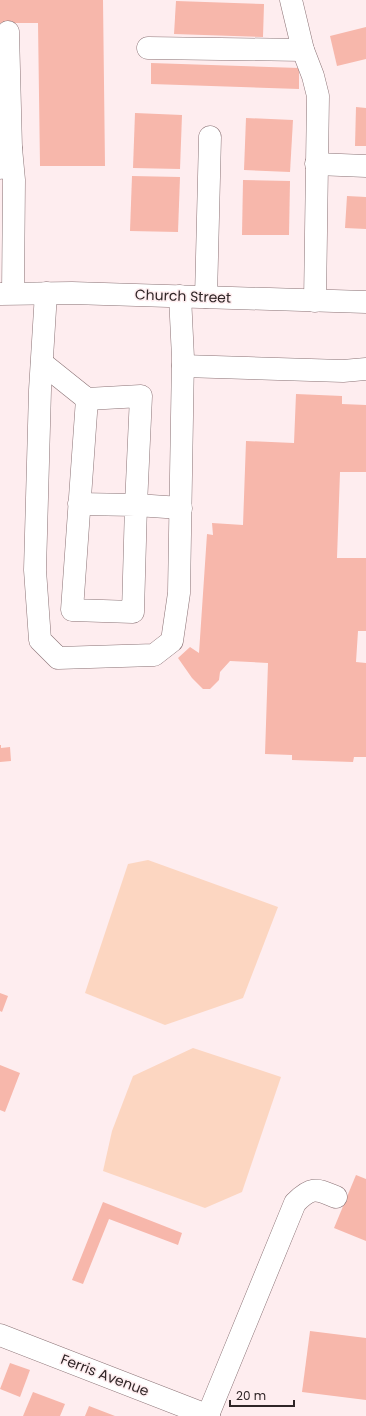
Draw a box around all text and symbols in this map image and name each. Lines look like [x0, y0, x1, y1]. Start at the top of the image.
street label: Church Street [135, 284, 231, 308]
street label: Ferris Avenue [58, 1349, 152, 1401]
scale bar [230, 1382, 294, 1408]
text: 20 m [236, 1387, 266, 1404]

